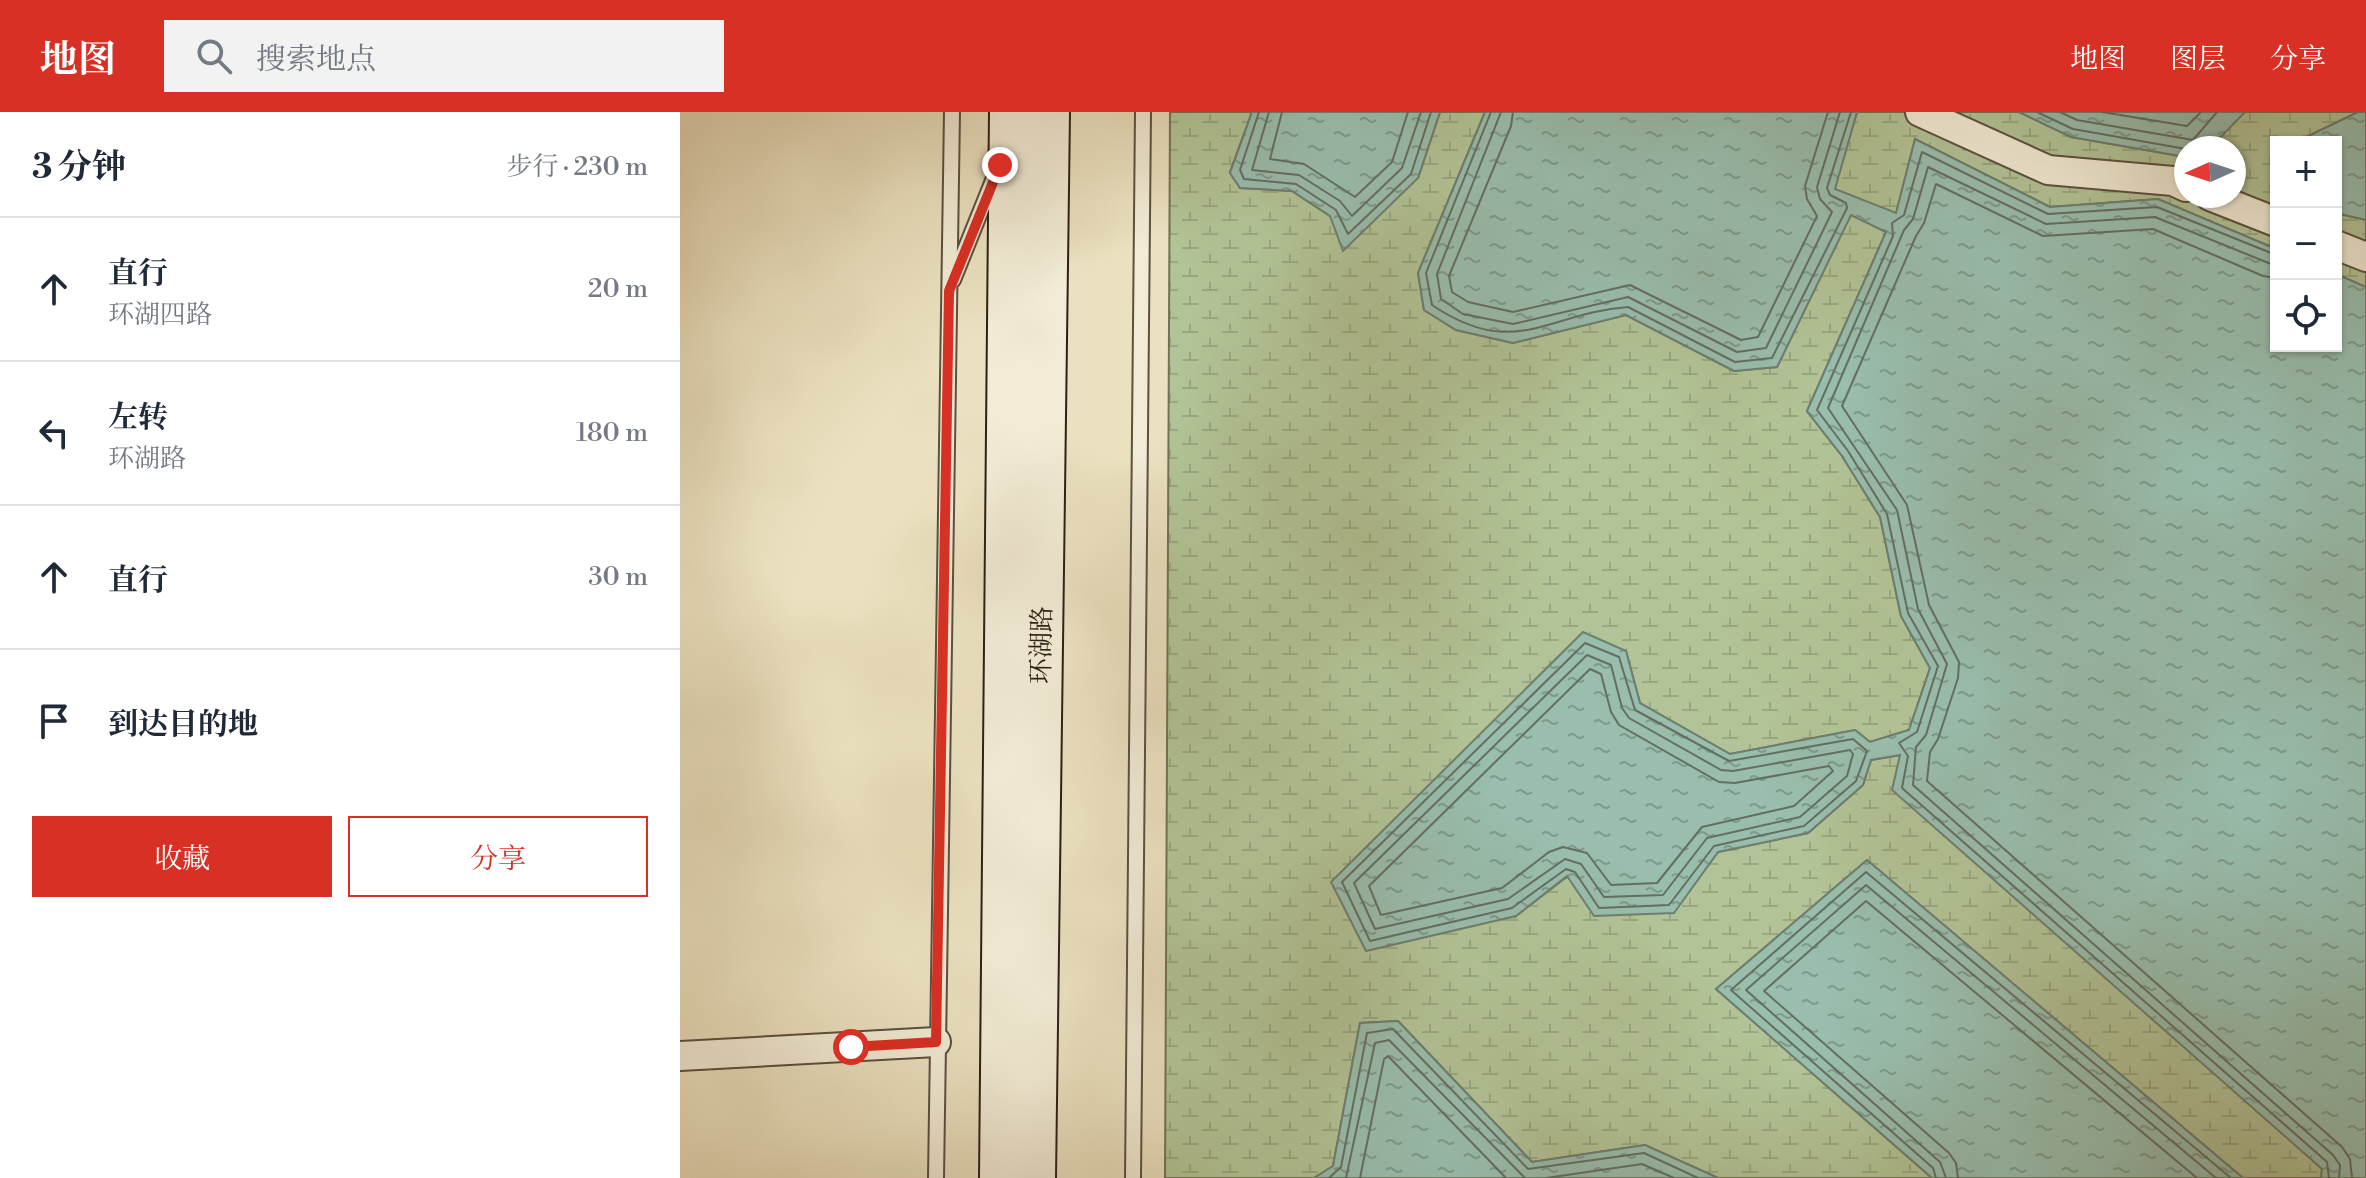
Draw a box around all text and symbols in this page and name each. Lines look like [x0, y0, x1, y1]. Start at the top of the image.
search box [164, 20, 724, 92]
icon: search [192, 34, 236, 78]
text: 地图 [40, 37, 116, 84]
text: 搜索地点 [256, 41, 376, 79]
text: 地图 [2070, 42, 2126, 77]
text: 图层 [2170, 42, 2226, 77]
text: 分享 [2270, 42, 2326, 77]
north arrow [2174, 136, 2246, 208]
map controls [2270, 136, 2342, 352]
button: + [2270, 136, 2342, 208]
text: 3 分钟 [32, 147, 126, 189]
route end [982, 147, 1018, 183]
text: 步行 · 230 m [506, 151, 648, 183]
button: − [2270, 208, 2342, 280]
text: 直行 [108, 255, 168, 293]
icon: ahead [32, 267, 76, 311]
text: 20 m [588, 273, 648, 305]
button: locate [2270, 280, 2342, 352]
text: 环湖四路 [108, 299, 212, 331]
text: 左转 [108, 399, 168, 437]
icon: left [32, 411, 76, 455]
text: 180 m [576, 417, 648, 449]
text: 环湖路 [108, 443, 186, 475]
icon: ahead [32, 555, 76, 599]
text: 30 m [588, 561, 648, 593]
text: 直行 [108, 562, 168, 600]
street label: 环湖路 [1025, 606, 1059, 684]
icon: arrive [32, 699, 76, 743]
text: 到达目的地 [108, 706, 258, 744]
button: 收藏 [32, 816, 332, 897]
button: 分享 [348, 816, 648, 897]
route start [833, 1029, 869, 1065]

